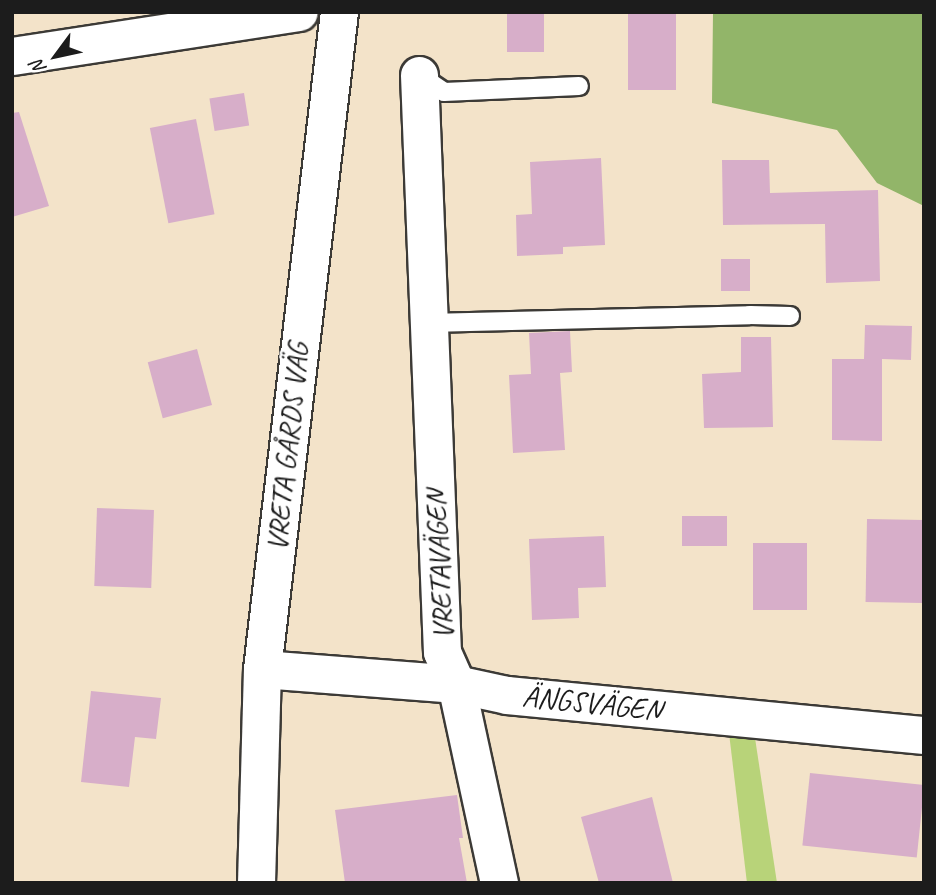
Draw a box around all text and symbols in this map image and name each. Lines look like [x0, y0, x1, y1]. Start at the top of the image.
north arrow [21, 21, 91, 91]
text: N [25, 56, 52, 79]
street label: VRETA GÅRDS VÄG [258, 341, 316, 553]
street label: VRETAVÄGEN [417, 489, 461, 641]
street label: ÄNGSVÄGEN [521, 678, 663, 728]

